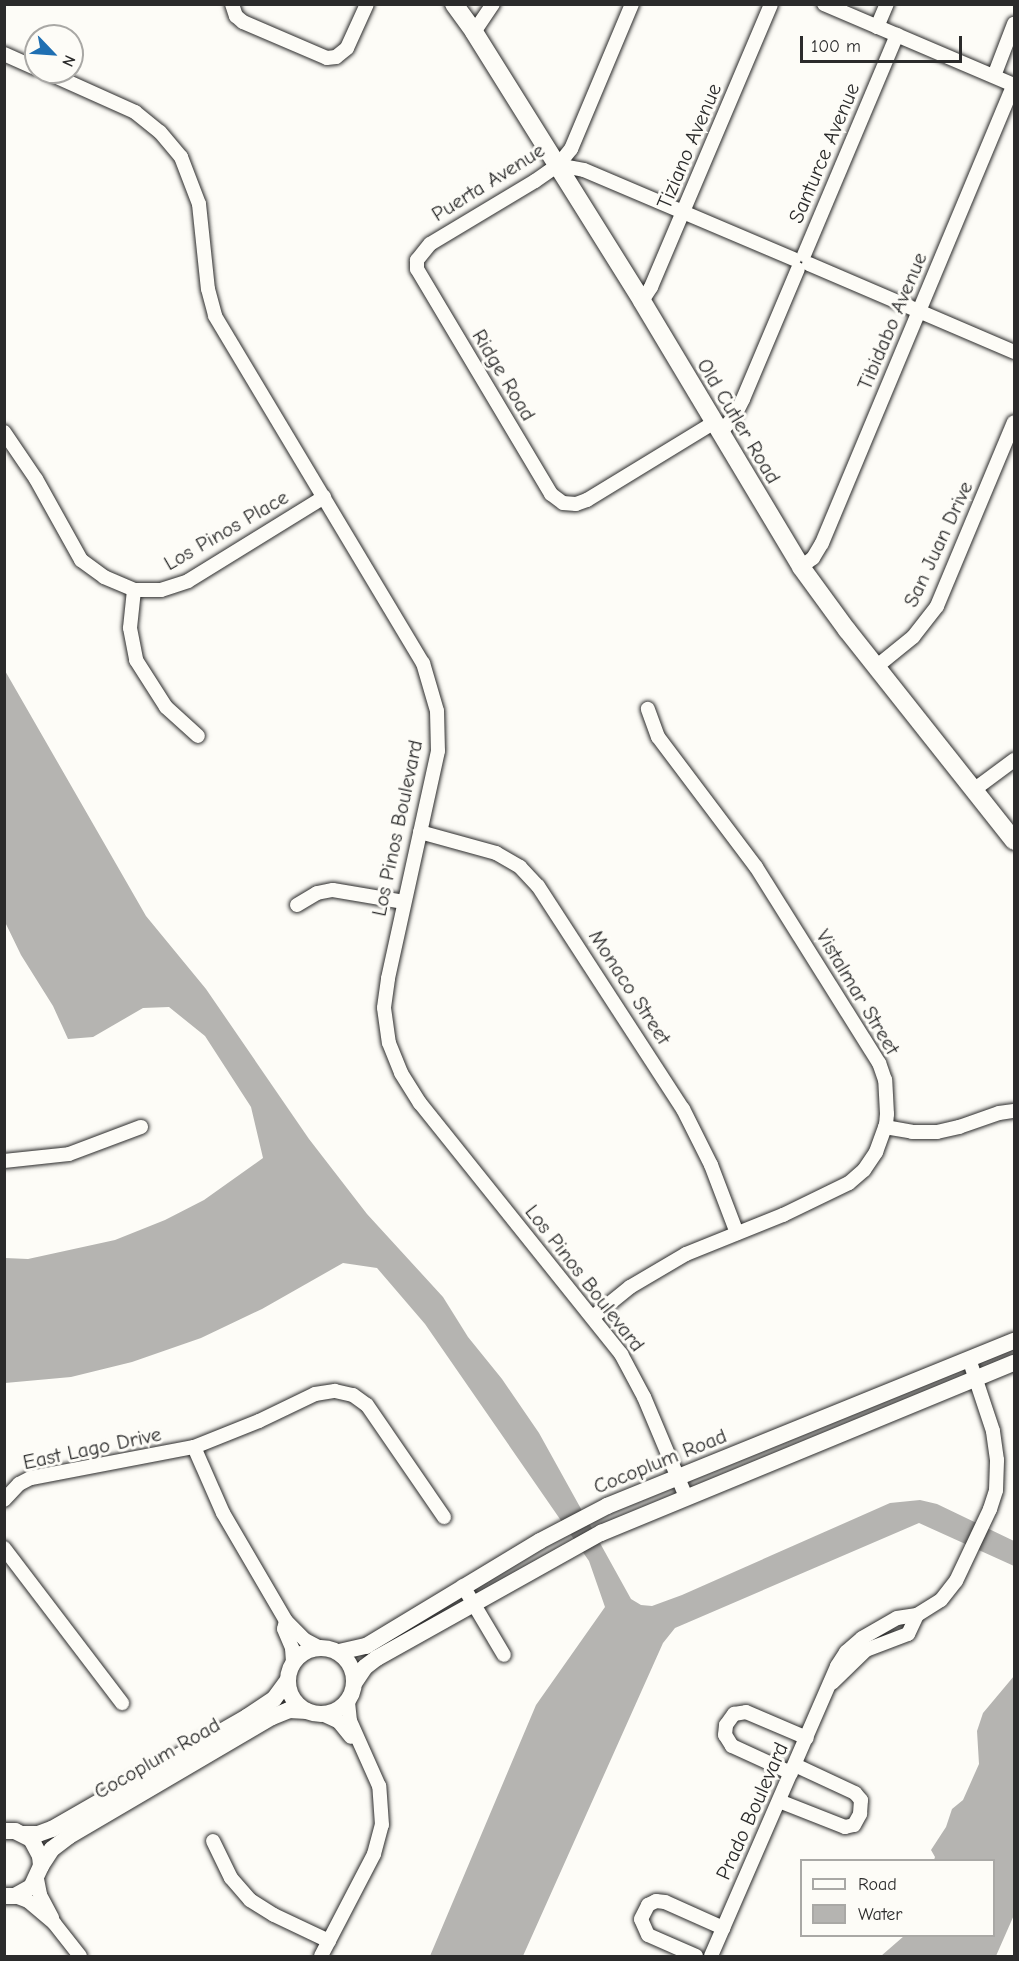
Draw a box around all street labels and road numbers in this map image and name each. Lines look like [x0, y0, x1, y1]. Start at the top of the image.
street label: Tiziano Avenue [651, 79, 727, 213]
street label: Santurce Avenue [783, 79, 865, 227]
street label: Puerta Avenue [427, 137, 549, 227]
street label: Tibidabo Avenue [852, 248, 932, 394]
street label: Ridge Road [467, 325, 541, 425]
street label: Old Cutler Road [692, 354, 786, 488]
street label: San Juan Drive [898, 477, 978, 611]
street label: Los Pinos Place [159, 484, 293, 576]
street label: Los Pinos Boulevard [366, 737, 428, 919]
street label: Monaco Street [583, 925, 677, 1049]
street label: Vistalmar Street [811, 925, 905, 1059]
street label: Los Pinos Boulevard [520, 1199, 650, 1357]
street label: East Lago Drive [21, 1421, 163, 1475]
street label: Cocoplum Road [590, 1423, 730, 1499]
street label: Cocoplum Road [89, 1712, 225, 1804]
street label: Prado Boulevard [710, 1738, 794, 1884]

